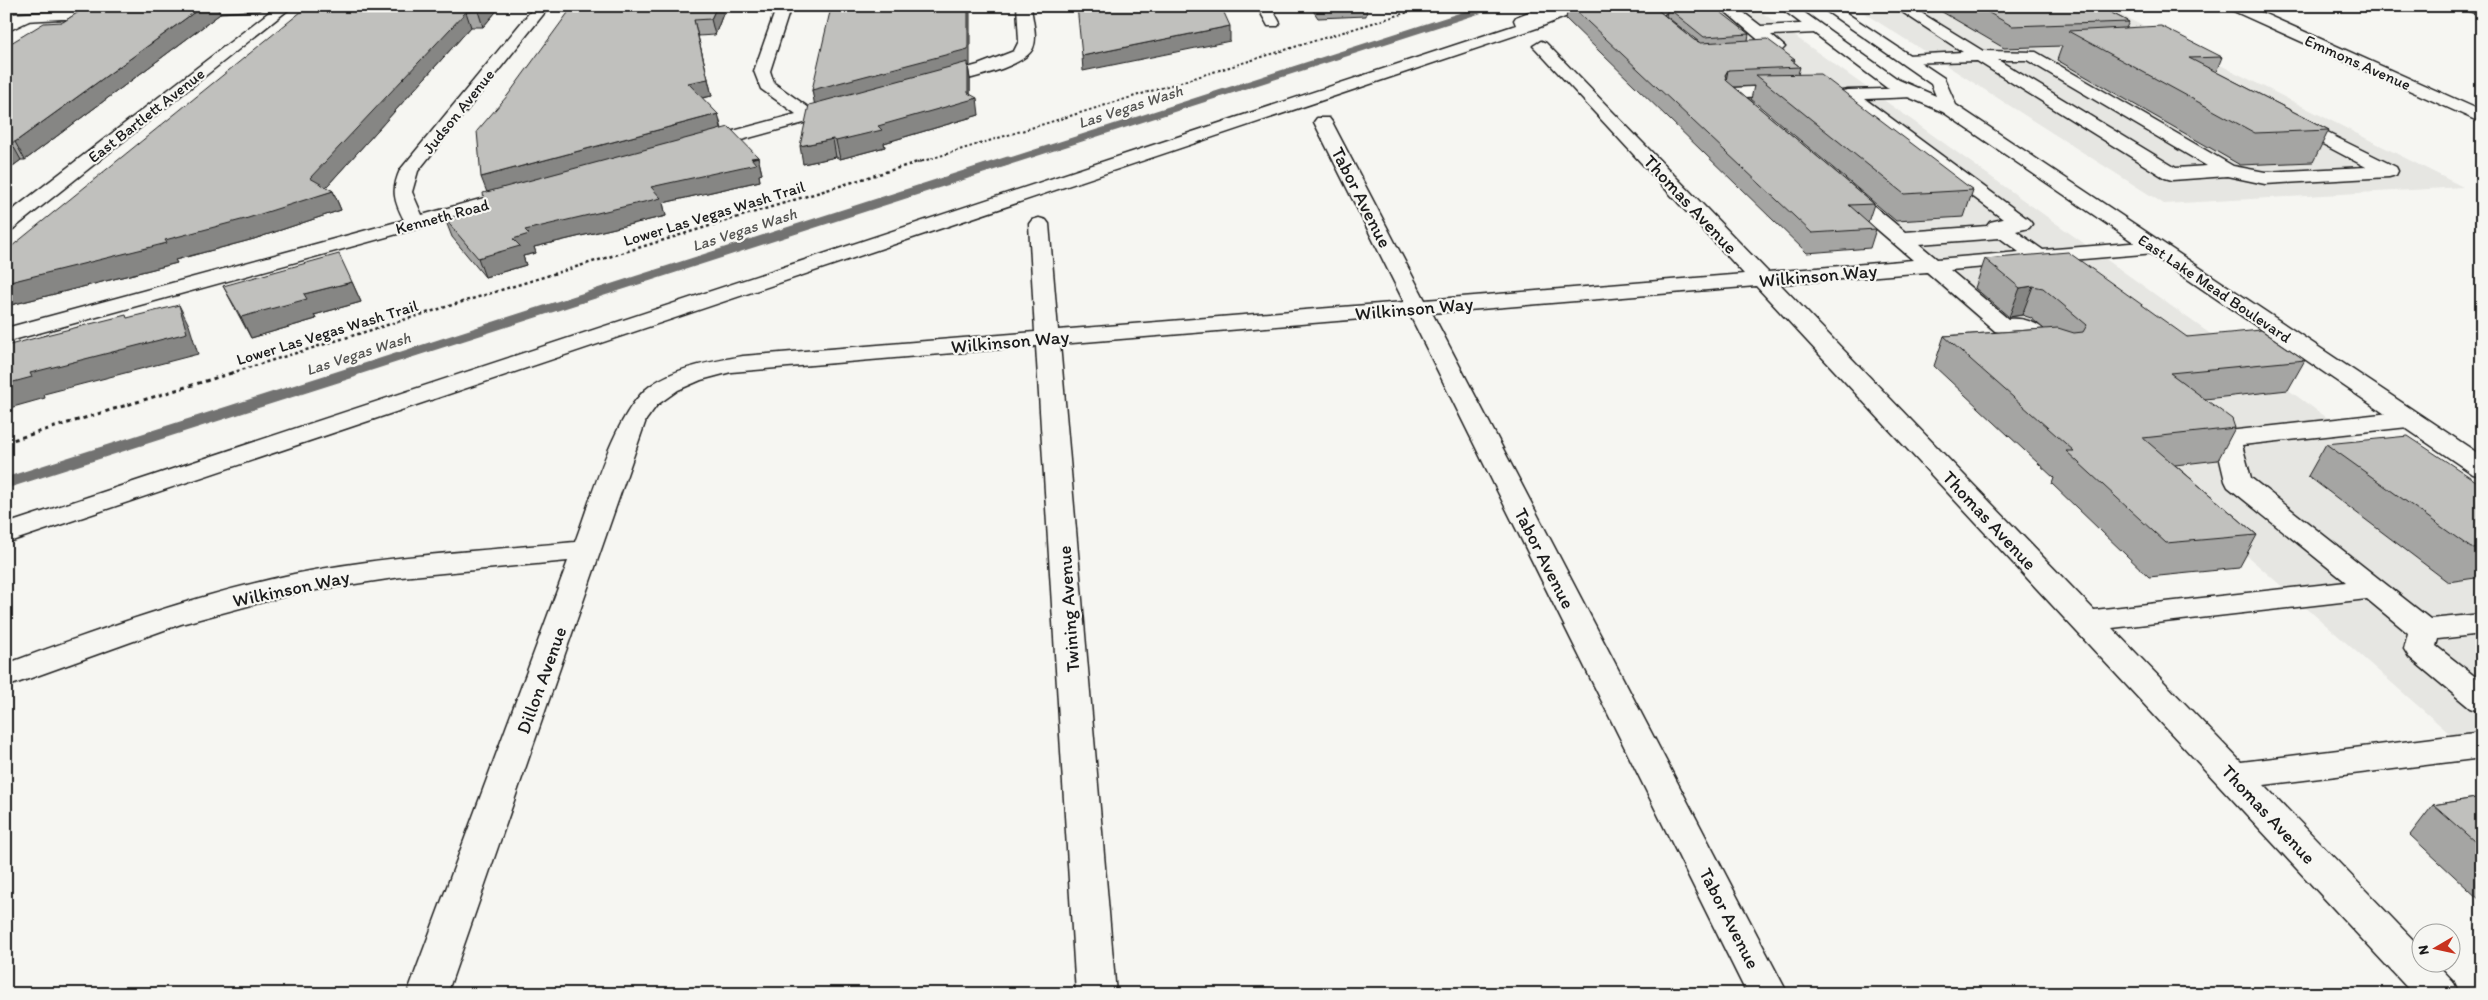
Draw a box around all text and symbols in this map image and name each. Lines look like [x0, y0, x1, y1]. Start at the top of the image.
street label: Emmons Avenue [2302, 31, 2414, 94]
street label: East Bartlett Avenue [84, 64, 209, 167]
street label: Judson Avenue [418, 65, 498, 157]
water label: Las Vegas Wash [1076, 80, 1186, 132]
street label: Tabor Avenue [1326, 143, 1397, 251]
street label: Thomas Avenue [1639, 150, 1743, 259]
street label: Lower Las Vegas Wash Trail [622, 177, 806, 249]
street label: Kenneth Road [393, 195, 491, 238]
water label: Las Vegas Wash [690, 203, 798, 255]
street label: East Lake Mead Boulevard [2135, 230, 2295, 347]
street label: Wilkinson Way [1758, 259, 1878, 292]
street label: Wilkinson Way [1354, 292, 1474, 325]
street label: Lower Las Vegas Wash Trail [235, 296, 419, 368]
street label: Wilkinson Way [950, 325, 1070, 358]
water label: Las Vegas Wash [304, 327, 412, 379]
street label: Thomas Avenue [1938, 466, 2042, 575]
street label: Tabor Avenue [1509, 504, 1580, 612]
street label: Twining Avenue [1053, 545, 1084, 673]
street label: Wilkinson Way [231, 565, 352, 612]
street label: Dillon Avenue [511, 623, 571, 737]
street label: Thomas Avenue [2217, 760, 2321, 869]
street label: Tabor Avenue [1694, 864, 1765, 972]
north arrow [2410, 922, 2460, 972]
text: N [2415, 944, 2433, 956]

